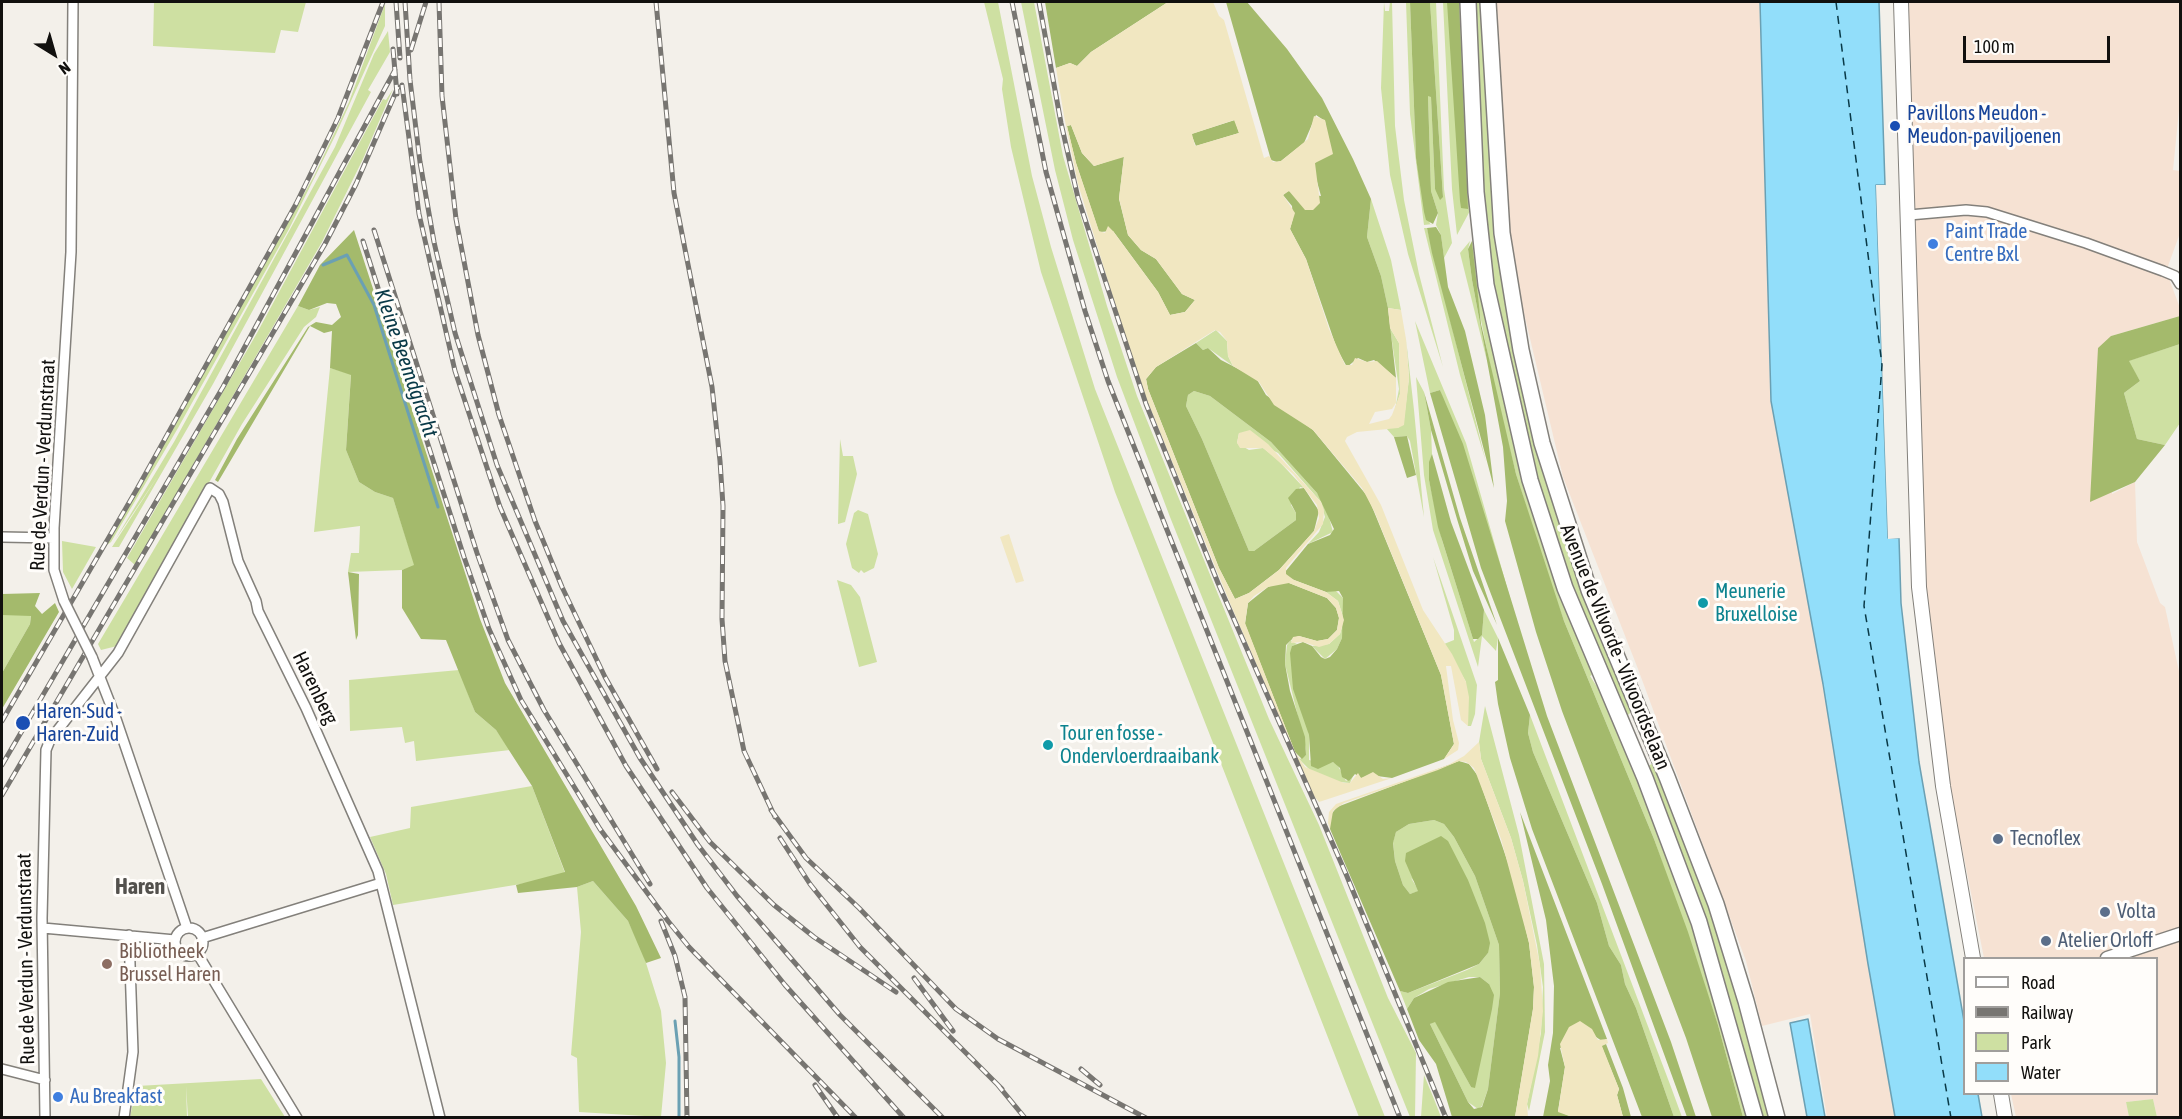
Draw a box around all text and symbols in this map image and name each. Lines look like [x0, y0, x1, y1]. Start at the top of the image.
north arrow [24, 24, 84, 84]
scale bar [1966, 24, 2113, 62]
text: 100 m [1974, 36, 2015, 57]
text: N [56, 58, 74, 78]
place label: Pavillons Meudon - Meudon-paviljoenen [1907, 102, 2061, 149]
marker: Pavillons Meudon - Meudon-paviljoenen [1888, 119, 1902, 133]
place label: Paint Trade Centre Bxl [1945, 220, 2027, 267]
marker: Paint Trade Centre Bxl [1926, 237, 1940, 251]
water label: Kleine Beemdgracht [369, 285, 443, 441]
street label: Rue de Verdun - Verdunstraat [25, 359, 61, 571]
street label: Avenue de Vilvorde - Vilvoordselaan [1555, 521, 1675, 773]
place label: Meunerie Bruxelloise [1715, 580, 1798, 627]
marker: Meunerie Bruxelloise [1696, 596, 1710, 610]
street label: Harenberg [287, 648, 343, 728]
place label: Haren-Sud - Haren-Zuid [36, 700, 122, 747]
marker: Haren-Sud - Haren-Zuid [14, 714, 32, 732]
place label: Tour en fosse - Ondervloerdraaibank [1060, 722, 1219, 769]
marker: Tour en fosse - Ondervloerdraaibank [1041, 738, 1055, 752]
place label: Tecnoflex [2010, 827, 2081, 851]
marker: Tecnoflex [1991, 832, 2005, 846]
street label: Rue de Verdun - Verdunstraat [12, 853, 40, 1065]
district label: Haren [115, 874, 165, 900]
place label: Volta [2117, 900, 2156, 924]
marker: Volta [2098, 905, 2112, 919]
place label: Atelier Orloff [2058, 929, 2153, 953]
marker: Atelier Orloff [2039, 934, 2053, 948]
place label: Bibliotheek Brussel Haren [119, 940, 221, 987]
marker: Bibliotheek Brussel Haren [100, 957, 114, 971]
legend [1963, 957, 2158, 1095]
text: Road [2021, 972, 2055, 993]
text: Railway [2021, 1002, 2073, 1023]
text: Park [2021, 1032, 2051, 1053]
text: Water [2021, 1062, 2060, 1083]
place label: Au Breakfast [70, 1085, 162, 1109]
marker: Au Breakfast [51, 1090, 65, 1104]

